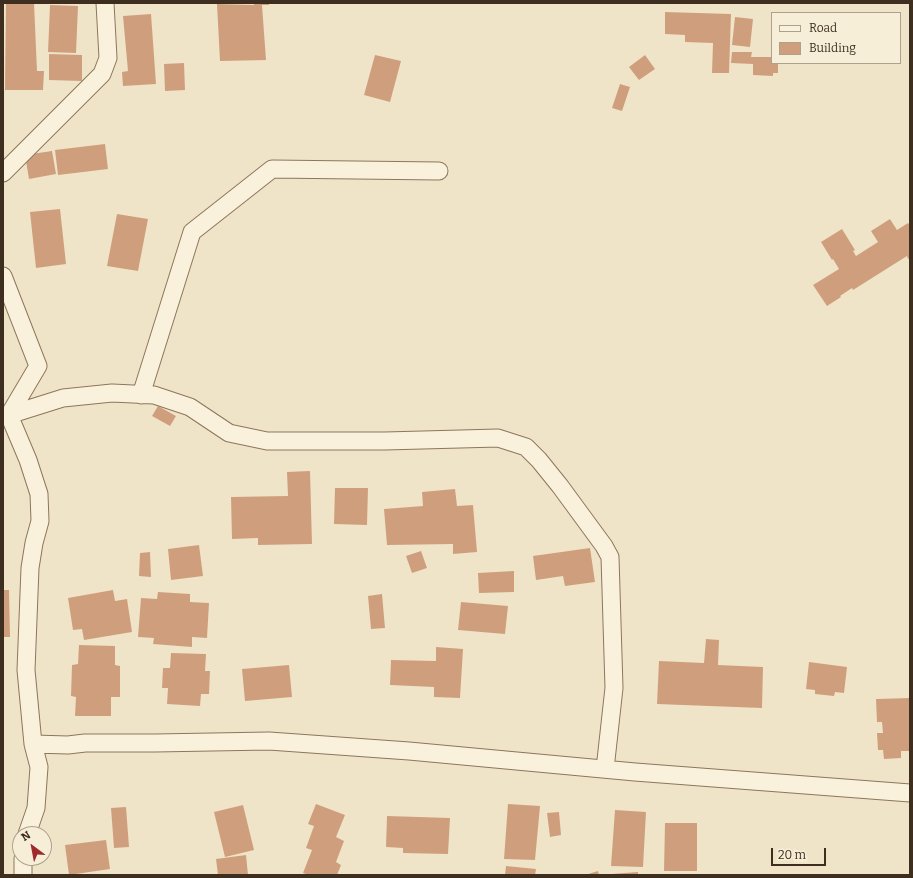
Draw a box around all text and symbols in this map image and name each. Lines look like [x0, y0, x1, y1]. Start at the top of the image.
legend [771, 12, 901, 64]
text: Road [809, 21, 837, 35]
text: Building [809, 41, 856, 55]
north arrow [12, 826, 52, 866]
text: N [19, 828, 33, 844]
scale bar [773, 840, 828, 866]
text: 20 m [778, 848, 806, 862]

